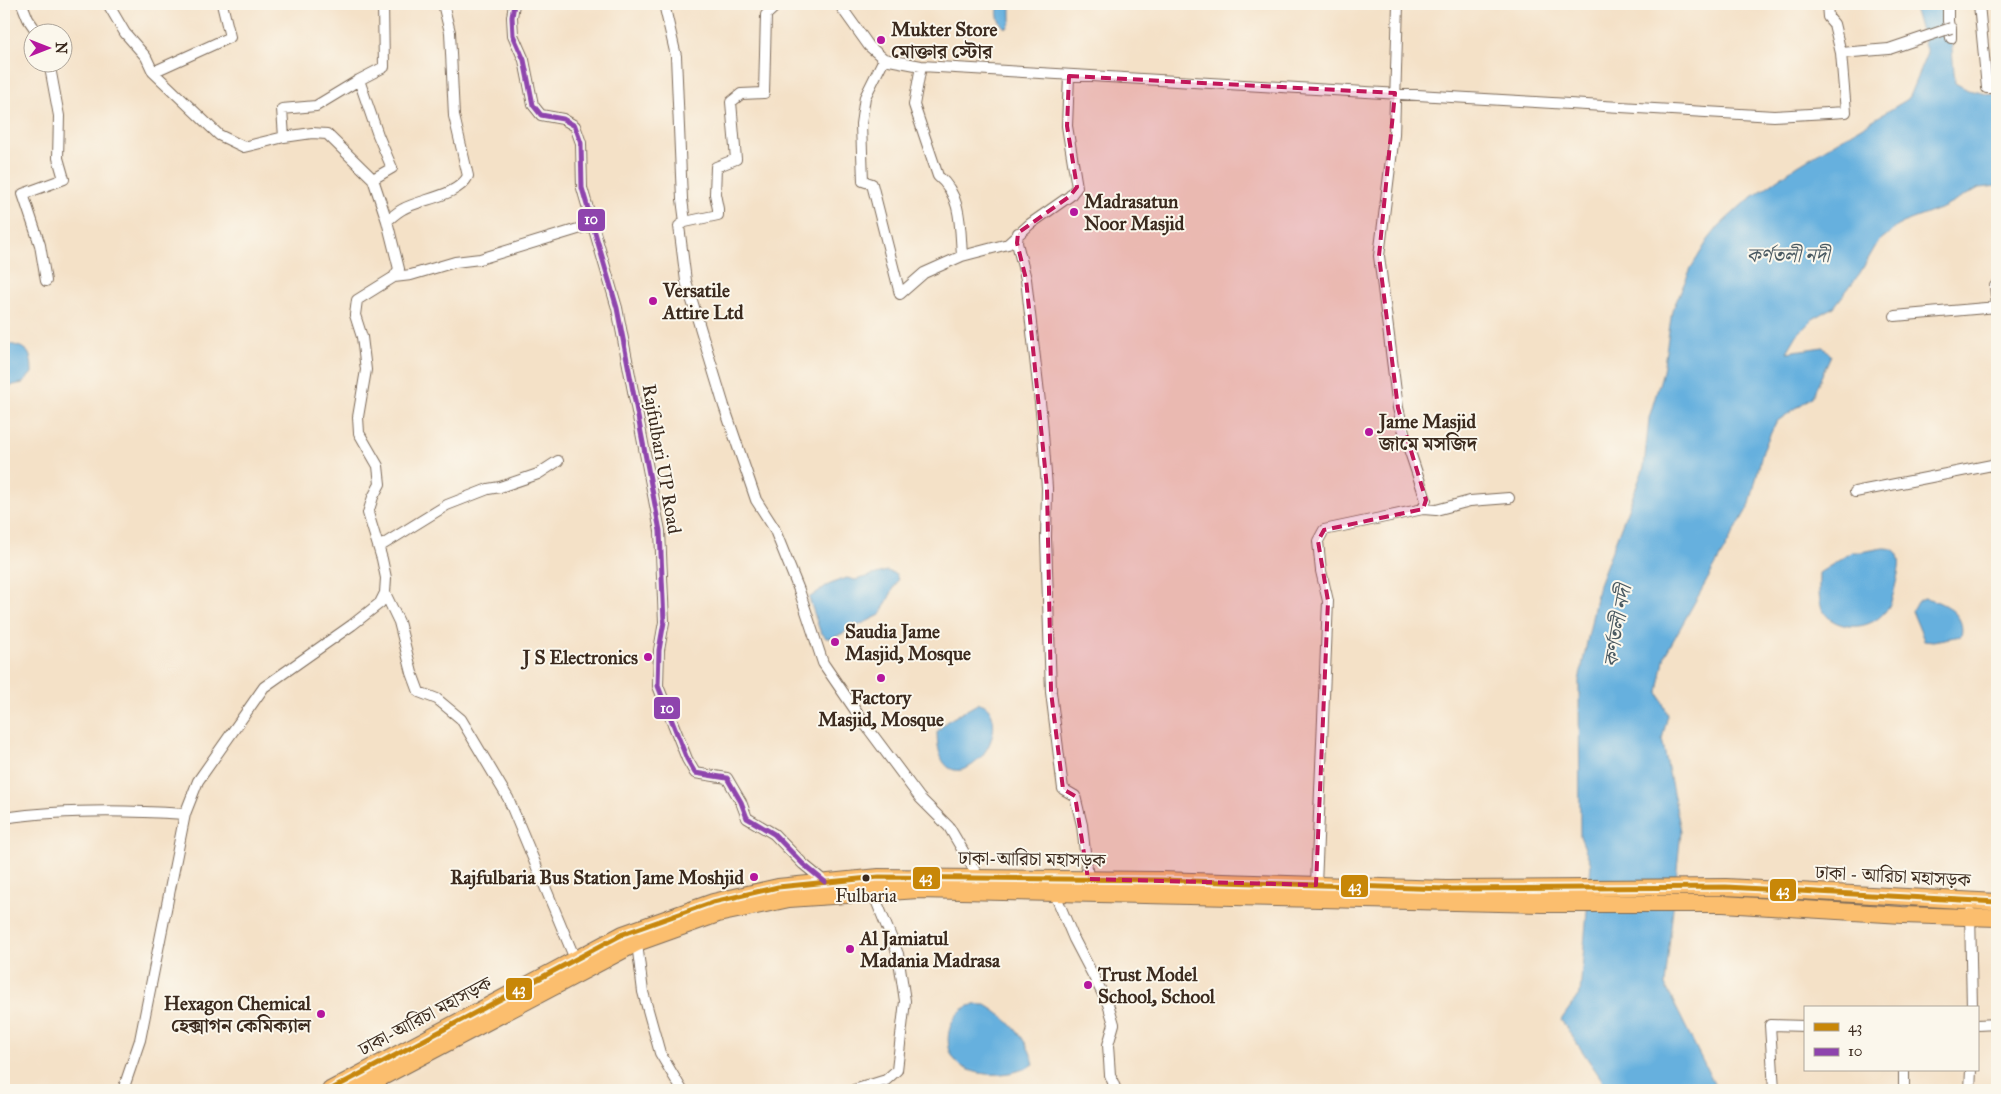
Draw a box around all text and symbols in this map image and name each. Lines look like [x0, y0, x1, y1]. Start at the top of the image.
place label: Mukter Store মোক্তার স্টোর [891, 18, 997, 63]
north arrow [22, 22, 72, 72]
marker: Mukter Store মোক্তার স্টোর [875, 34, 887, 46]
text: N [52, 42, 69, 54]
place label: Madrasatun Noor Masjid [1084, 190, 1185, 236]
marker: Madrasatun Noor Masjid [1068, 206, 1080, 218]
line badge: 10 [577, 208, 606, 232]
text: 10 [584, 211, 598, 228]
water label: কর্ণতলী নদী [1747, 243, 1832, 267]
place label: Versatile Attire Ltd [661, 279, 744, 324]
marker: Versatile Attire Ltd [647, 295, 659, 307]
street label: Rajfulbari UP Road [637, 382, 687, 536]
place label: Jame Masjid জামে মসজিদ [1376, 410, 1478, 455]
marker: Jame Masjid জামে মসজিদ [1363, 426, 1375, 438]
water label: কর্ণতলী নদী [1598, 581, 1636, 669]
place label: Saudia Jame Masjid, Mosque [845, 620, 971, 666]
marker: Saudia Jame Masjid, Mosque [829, 636, 841, 648]
place label: J S Electronics [520, 646, 638, 670]
marker: J S Electronics [642, 651, 654, 663]
marker: Factory Masjid, Mosque [875, 672, 887, 684]
place label: Factory Masjid, Mosque [818, 686, 944, 732]
line badge: 10 [653, 696, 681, 720]
text: 10 [660, 700, 674, 717]
street label: ঢাকা-আরিচা মহাসড়ক [957, 846, 1106, 872]
street label: ঢাকা - আরিচা মহাসড়ক [1814, 860, 1972, 892]
place label: Rajfulbaria Bus Station Jame Moshjid [450, 866, 744, 890]
line badge: 43 [912, 866, 941, 890]
text: 43 [919, 869, 933, 887]
marker: Rajfulbaria Bus Station Jame Moshjid [748, 871, 760, 883]
marker: Fulbaria [861, 873, 871, 883]
line badge: 43 [1340, 874, 1369, 898]
text: 43 [1348, 878, 1362, 896]
line badge: 43 [1769, 878, 1797, 902]
text: 43 [1776, 882, 1790, 900]
place label: Fulbaria [835, 885, 897, 907]
place label: Al Jamiatul Madania Madrasa [858, 927, 1001, 972]
marker: Al Jamiatul Madania Madrasa [844, 943, 856, 955]
place label: Trust Model School, School [1097, 963, 1216, 1008]
street label: ঢাকা-আরিচা মহাসড়ক [354, 971, 496, 1061]
line badge: 43 [505, 977, 533, 1001]
marker: Trust Model School, School [1082, 979, 1094, 991]
text: 43 [512, 981, 526, 999]
place label: Hexagon Chemical হেক্সাগন কেমিক্যাল [164, 992, 312, 1037]
legend [1804, 1006, 1978, 1072]
marker: Hexagon Chemical হেক্সাগন কেমিক্যাল [315, 1008, 327, 1020]
text: 43 [1848, 1018, 1862, 1036]
text: 10 [1848, 1042, 1863, 1060]

